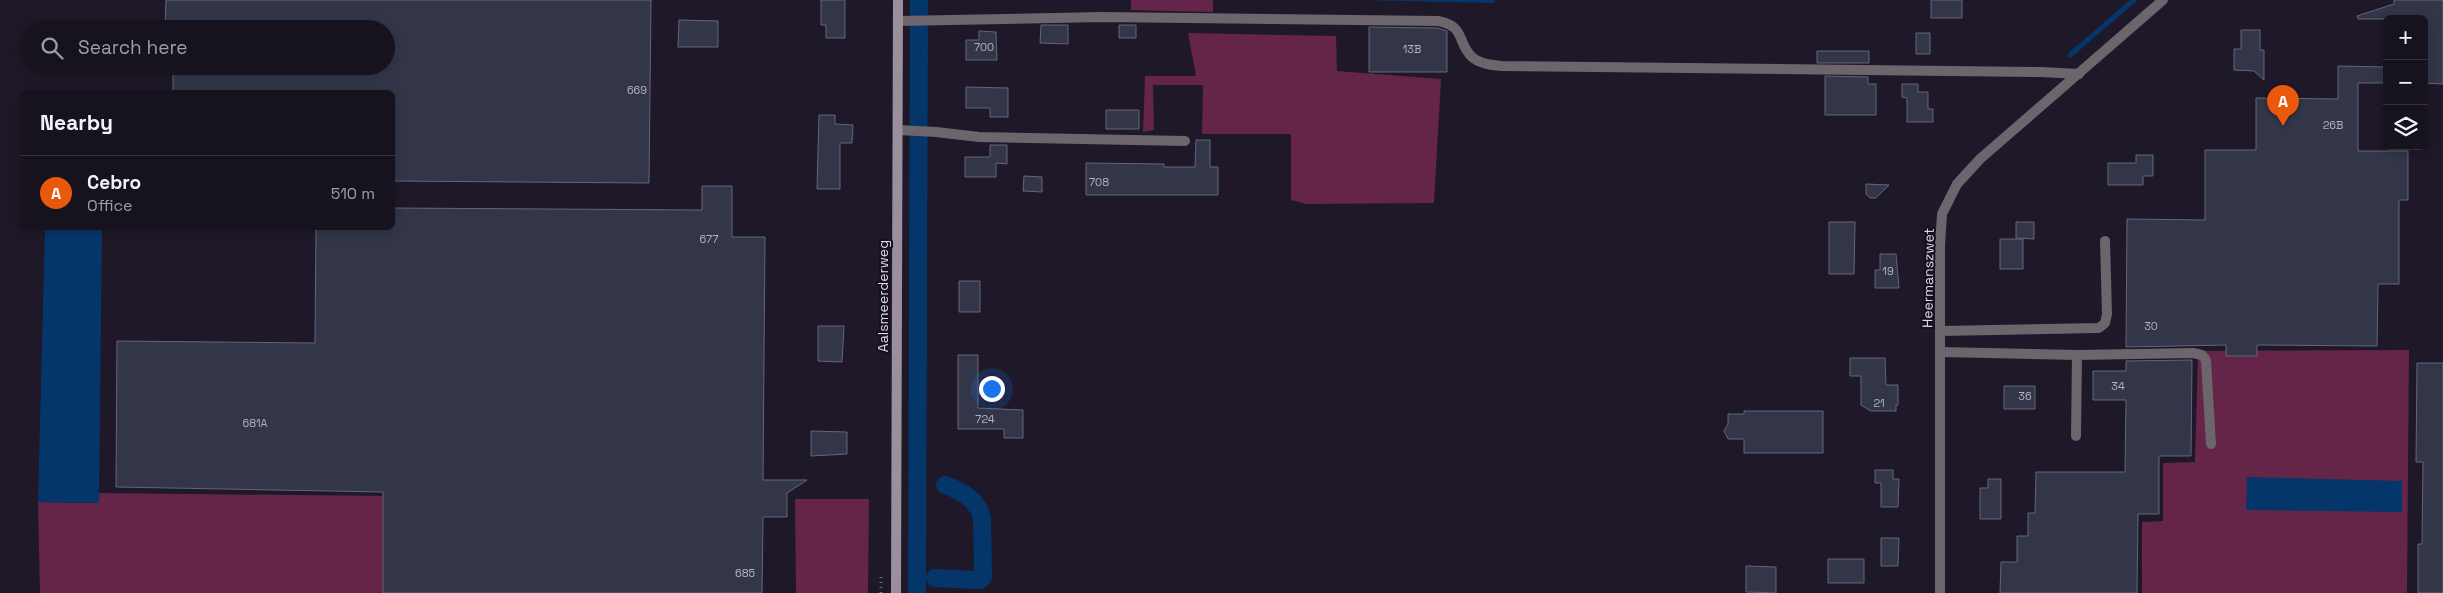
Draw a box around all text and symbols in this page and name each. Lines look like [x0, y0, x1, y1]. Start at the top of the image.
map controls [2383, 15, 2428, 150]
button: + [2383, 15, 2428, 60]
search box [20, 20, 395, 75]
icon: search [38, 34, 66, 62]
text: Search here [78, 35, 188, 60]
house number: 700 [974, 40, 994, 54]
house number: 13B [1403, 42, 1421, 56]
button: − [2383, 60, 2428, 105]
house number: 669 [627, 83, 647, 97]
pin: A [2267, 85, 2299, 126]
button: layers [2383, 105, 2428, 150]
text: Nearby [40, 109, 113, 136]
house number: 26B [2323, 118, 2343, 132]
text: Cebro [87, 170, 141, 195]
house number: 708 [1089, 175, 1109, 189]
text: A [51, 183, 61, 204]
text: 510 m [331, 183, 375, 204]
text: Office [87, 195, 133, 216]
street label: Heermanszwet [1918, 228, 1938, 328]
house number: 677 [700, 232, 718, 246]
street label: Aalsmeerderweg [874, 240, 892, 352]
house number: 19 [1882, 264, 1894, 278]
house number: 30 [2144, 319, 2158, 333]
your location [979, 376, 1005, 402]
house number: 34 [2111, 379, 2125, 393]
house number: 36 [2018, 389, 2032, 403]
house number: 21 [1873, 396, 1885, 410]
house number: 724 [975, 412, 995, 426]
house number: 681A [242, 416, 268, 430]
house number: 685 [735, 566, 755, 580]

